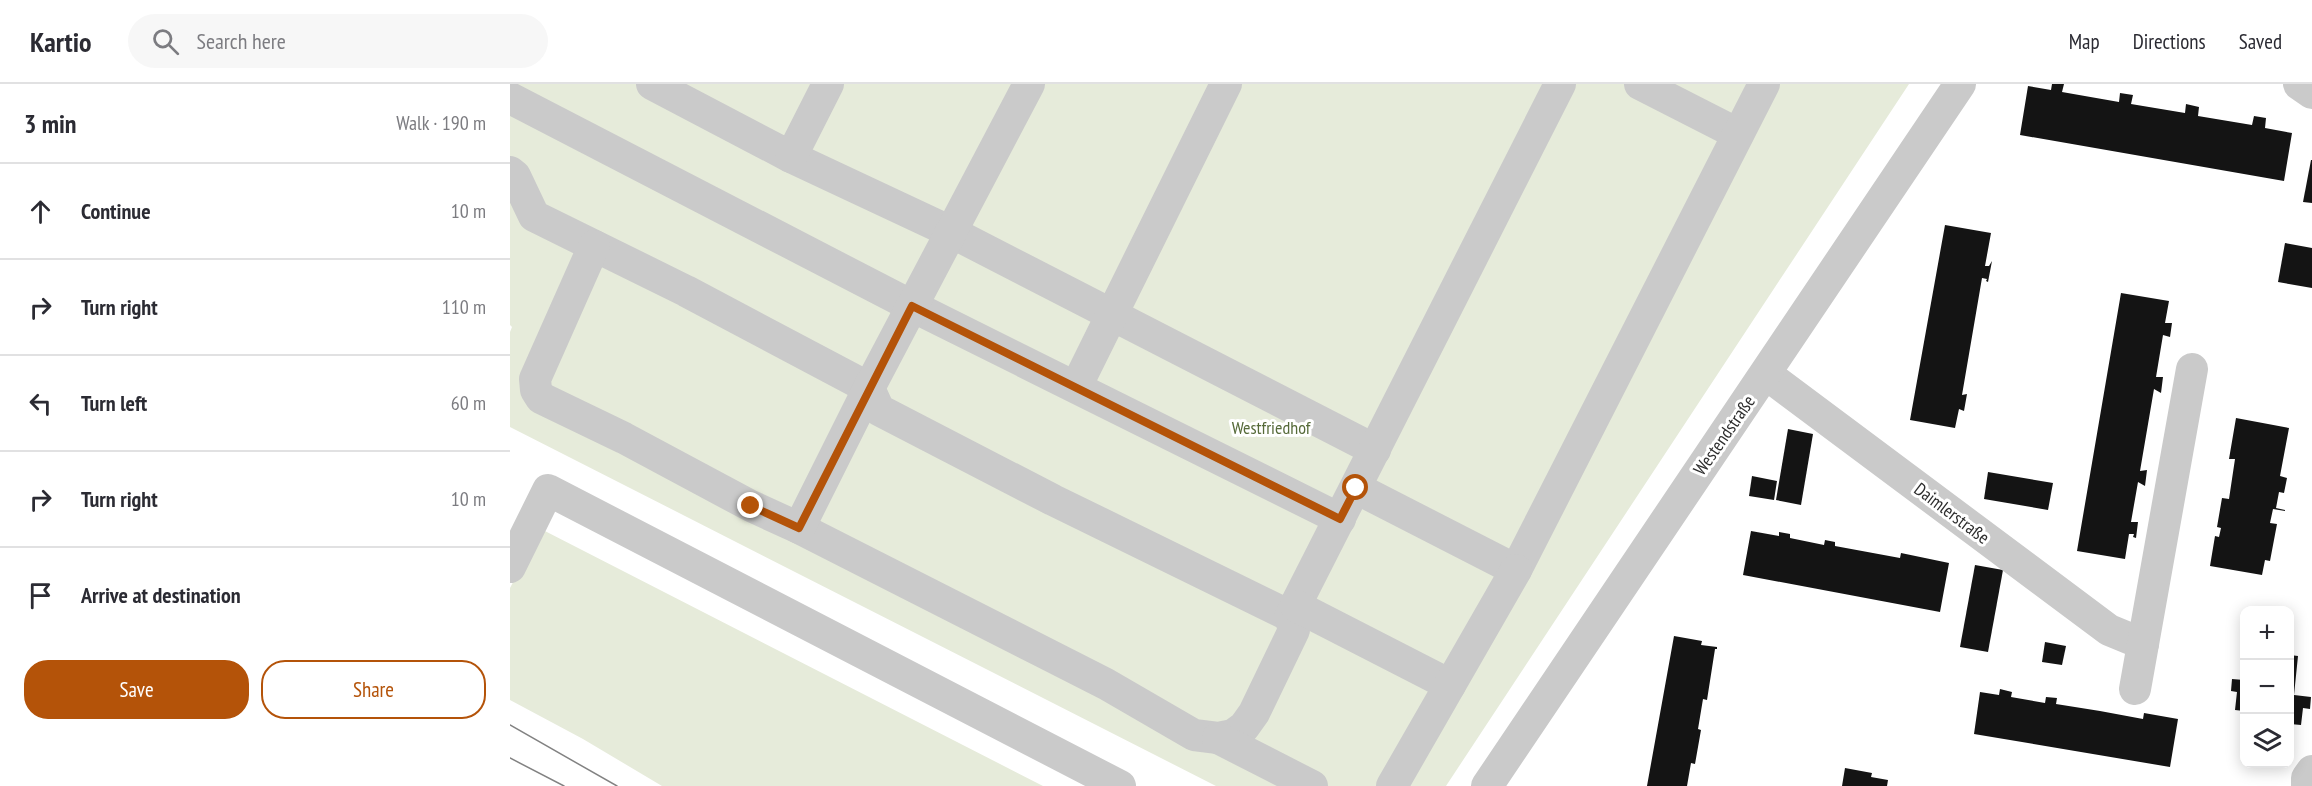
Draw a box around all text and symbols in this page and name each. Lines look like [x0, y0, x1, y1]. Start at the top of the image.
search box [128, 14, 548, 68]
text: Kartio [30, 23, 92, 60]
icon: search [149, 25, 182, 58]
text: Search here [197, 27, 286, 55]
text: Map [2069, 28, 2100, 55]
text: Directions [2133, 28, 2206, 55]
text: Saved [2239, 28, 2282, 55]
text: 3 min [24, 107, 77, 140]
text: Walk · 190 m [396, 110, 486, 136]
icon: ahead [24, 195, 57, 228]
text: Continue [81, 197, 151, 225]
text: 10 m [451, 198, 486, 224]
icon: right [24, 291, 57, 324]
text: Turn right [81, 293, 158, 321]
text: 110 m [442, 294, 486, 320]
icon: left [24, 387, 57, 420]
text: Turn left [81, 389, 147, 417]
text: 60 m [451, 390, 486, 416]
street label: Westendstraße [1688, 391, 1760, 479]
park label: Westfriedhof [1232, 416, 1312, 439]
route start [1342, 474, 1368, 500]
street label: Daimlerstraße [1910, 477, 1994, 549]
icon: right [24, 483, 57, 516]
text: Turn right [81, 485, 158, 513]
text: 10 m [451, 486, 486, 512]
route end [737, 492, 763, 518]
icon: arrive [24, 579, 57, 612]
text: Arrive at destination [81, 581, 241, 609]
map controls [2240, 606, 2294, 768]
button: + [2240, 606, 2294, 660]
button: Save [24, 660, 249, 719]
button: Share [261, 660, 486, 719]
button: − [2240, 660, 2294, 714]
button: layers [2240, 714, 2294, 768]

